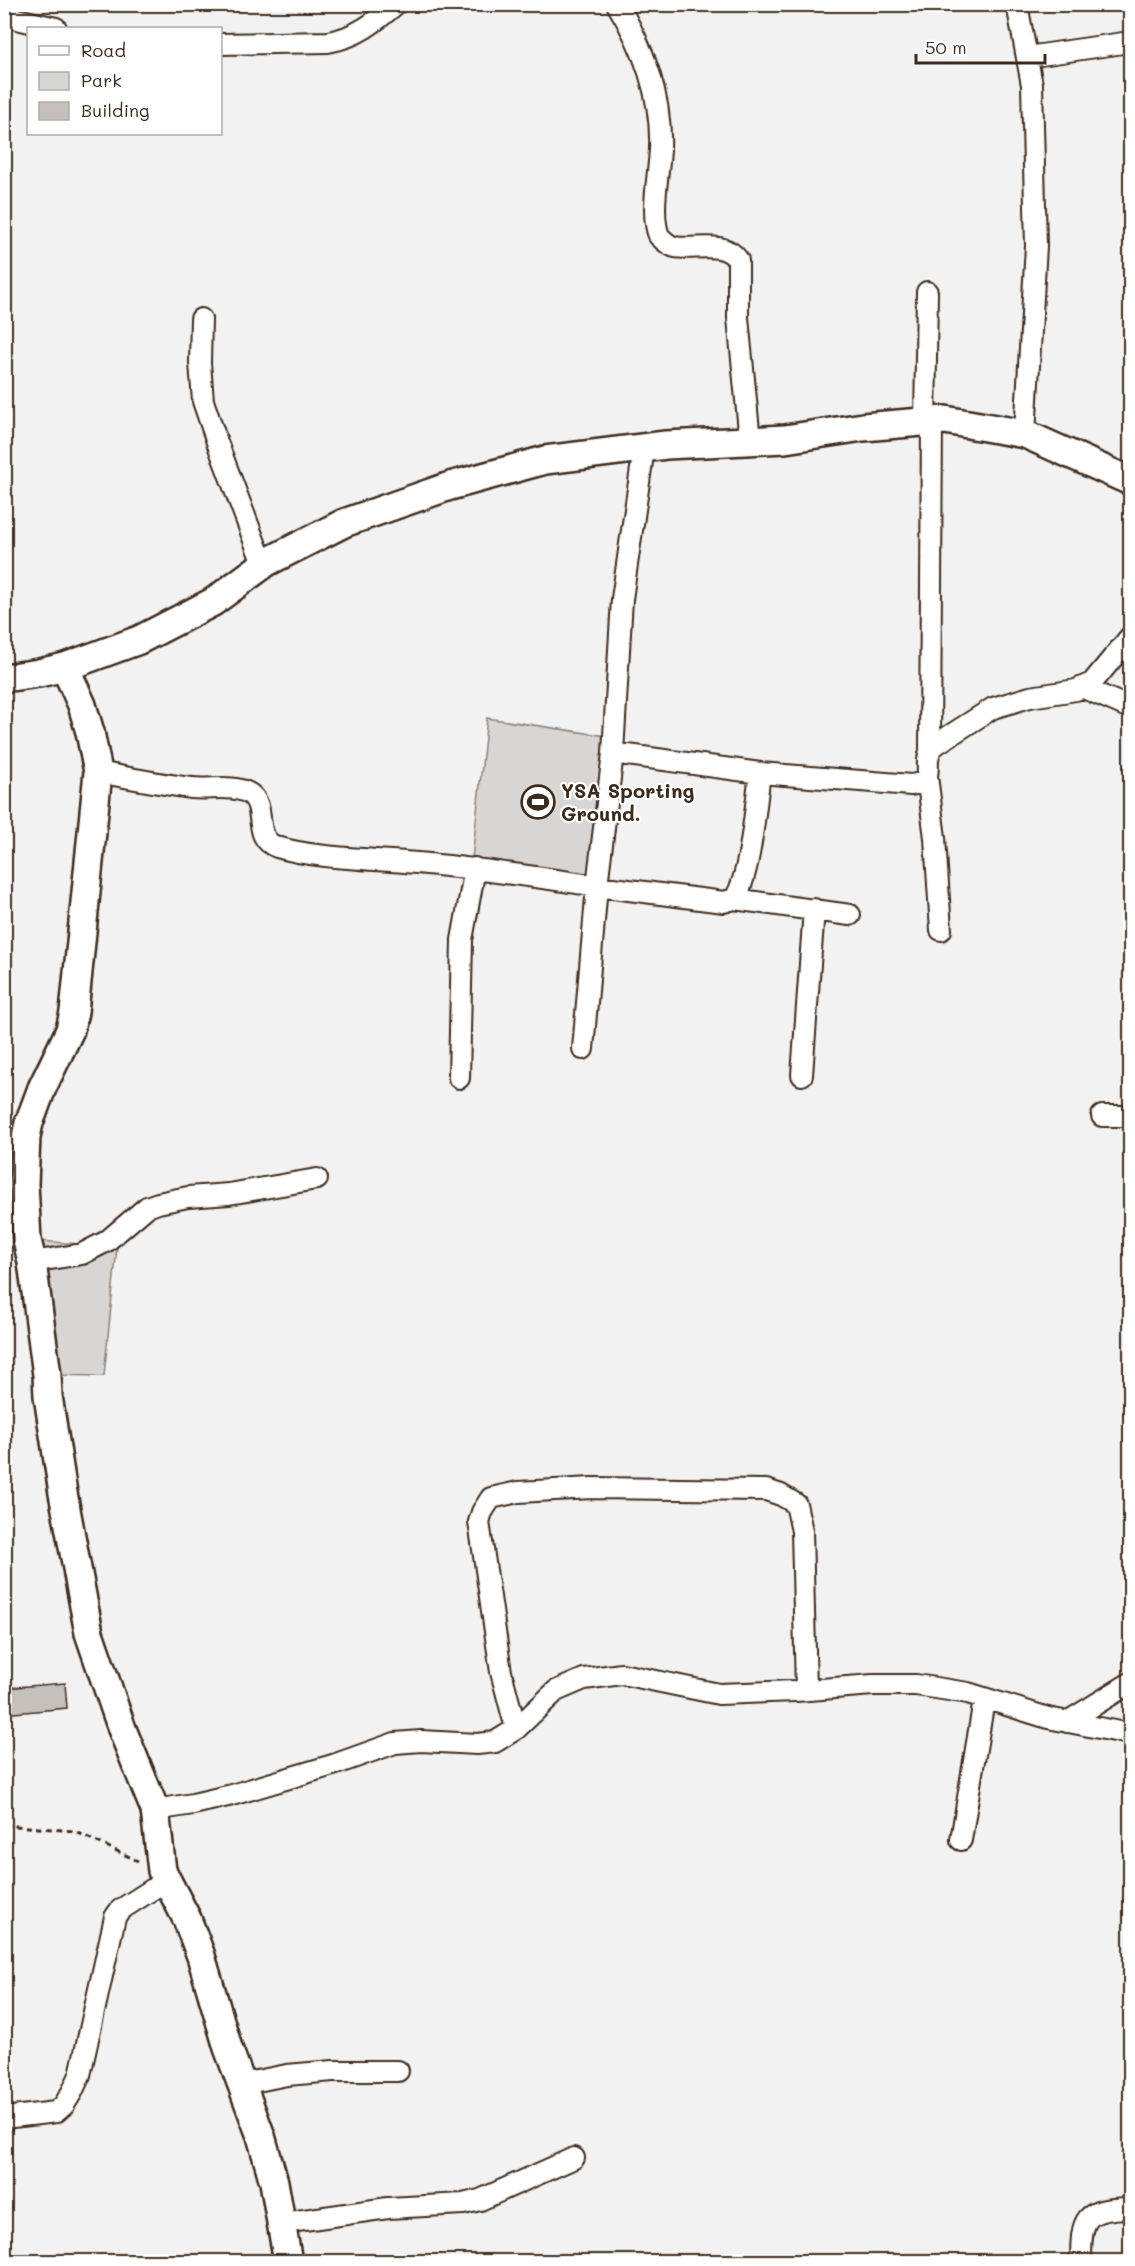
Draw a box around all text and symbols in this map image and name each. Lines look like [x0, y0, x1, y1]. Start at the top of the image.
legend [27, 27, 222, 135]
scale bar [916, 27, 1045, 65]
text: 50 m [925, 35, 967, 59]
text: Road [81, 38, 126, 62]
text: Park [81, 68, 122, 92]
text: Building [81, 98, 149, 122]
place label: YSA Sporting Ground. [561, 777, 695, 826]
sports icon: YSA Sporting Ground. [520, 784, 556, 820]

